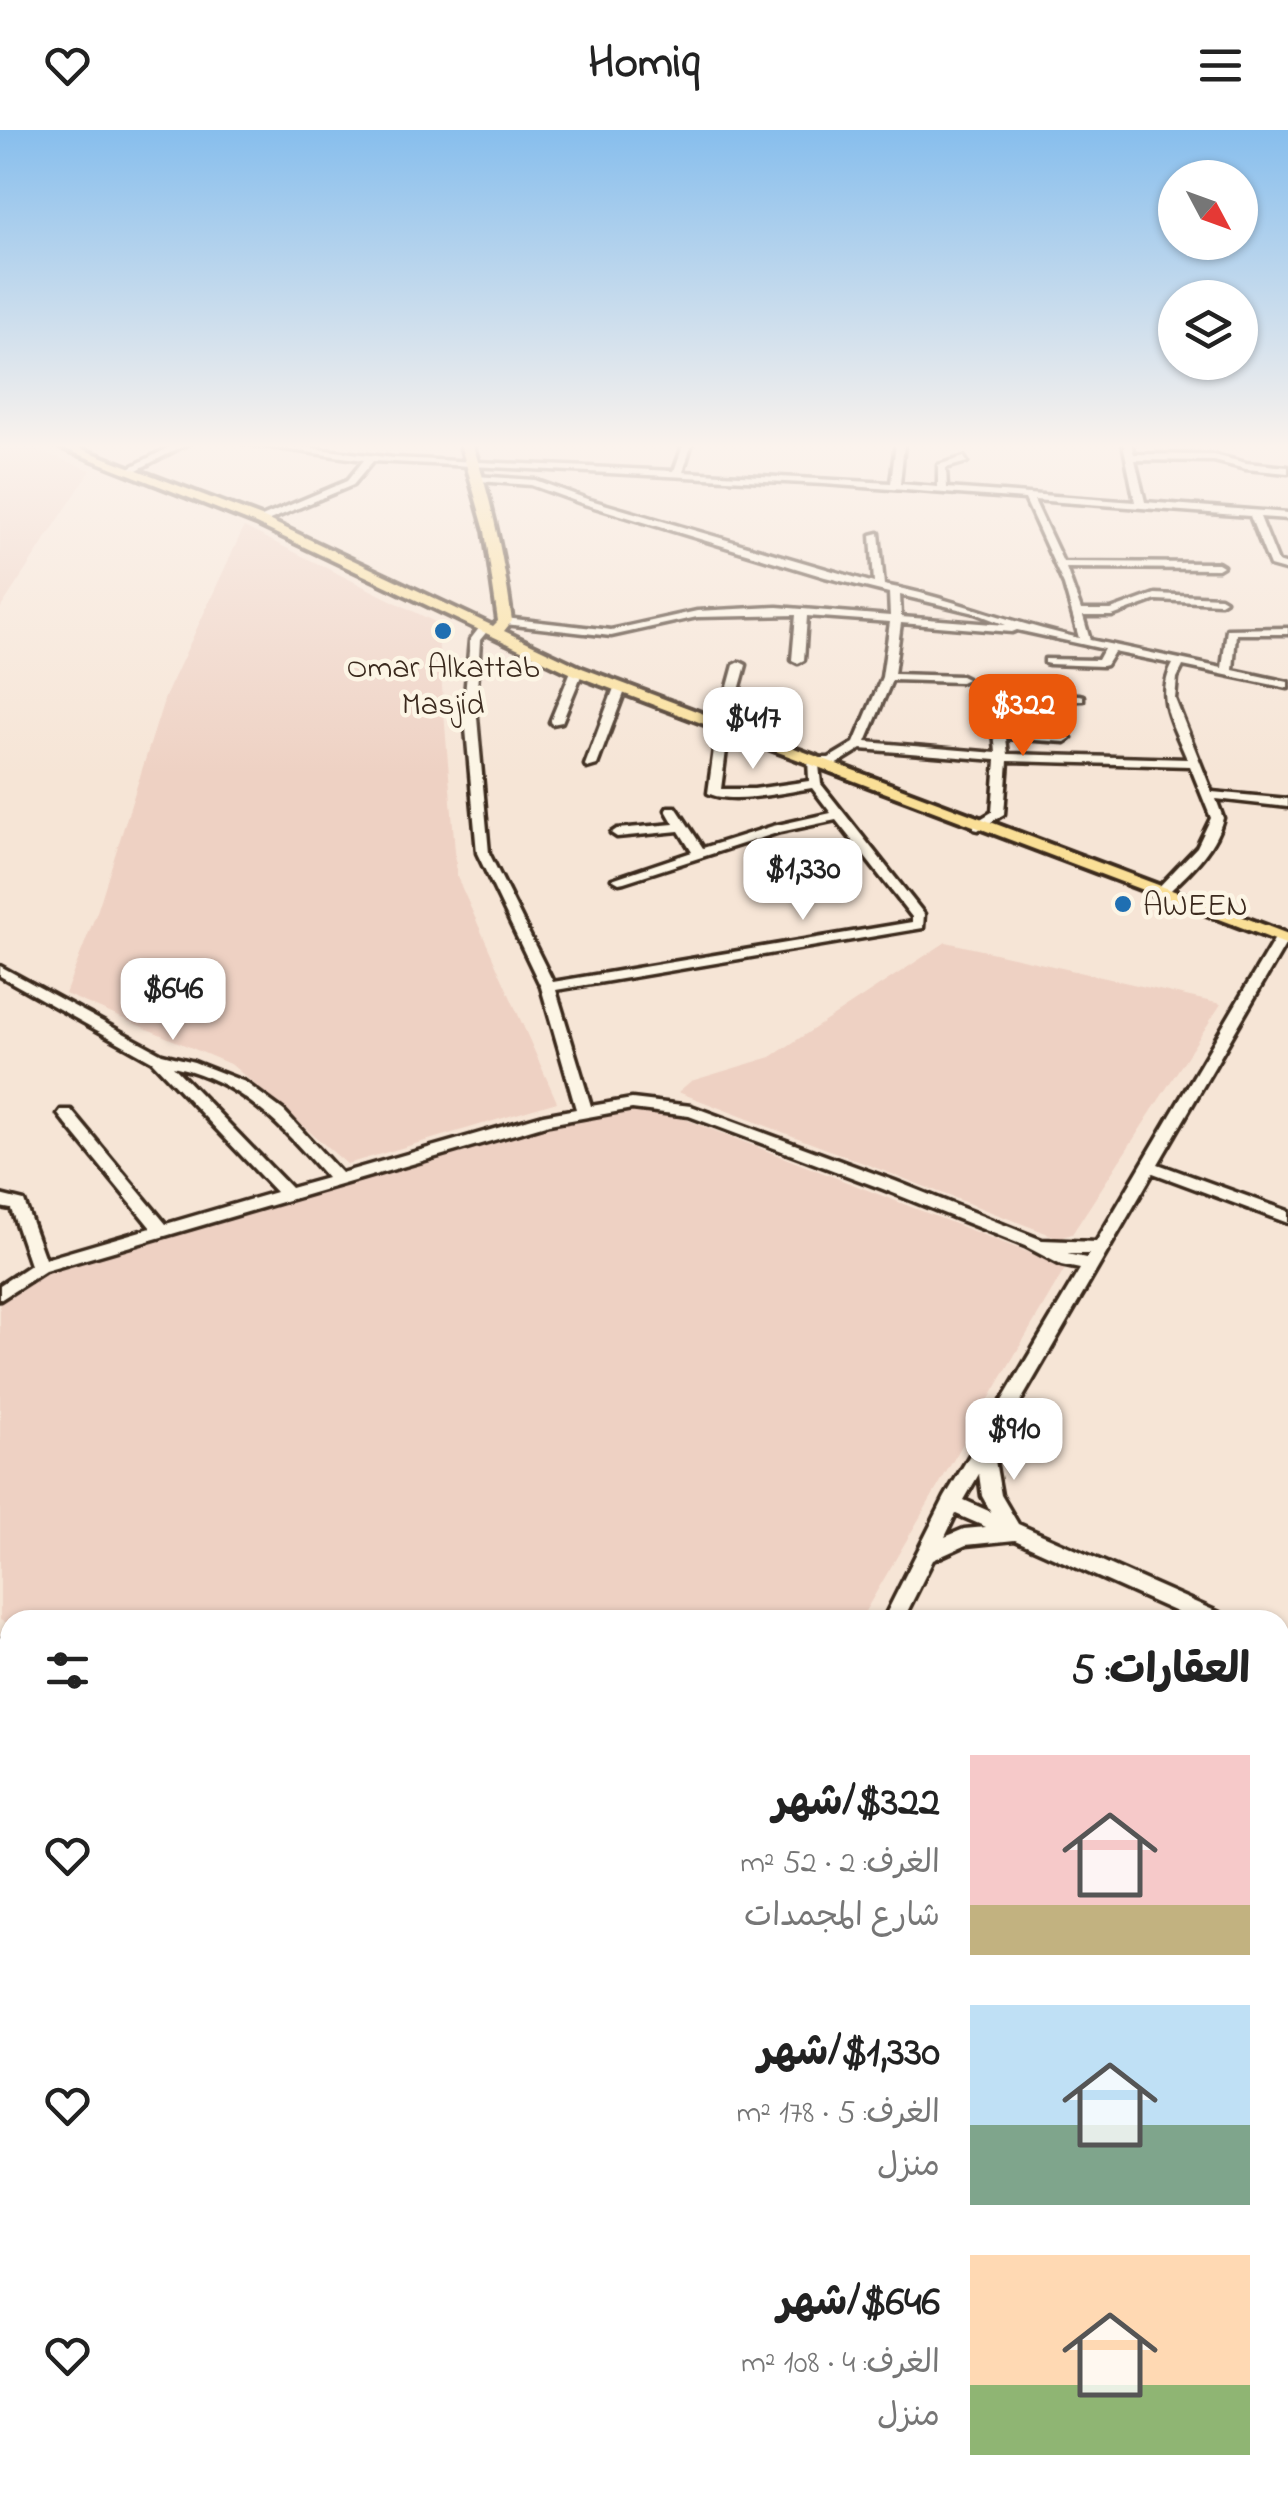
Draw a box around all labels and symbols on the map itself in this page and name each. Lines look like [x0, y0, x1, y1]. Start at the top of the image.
north arrow [1158, 160, 1258, 260]
marker: Omar Alkattab Masjid [432, 620, 454, 642]
place label: Omar Alkattab Masjid [346, 646, 540, 730]
pin: $322 [964, 674, 1082, 759]
pin: $417 [694, 687, 812, 772]
pin: $1,330 [722, 838, 884, 923]
place label: AWEEN [1143, 884, 1248, 931]
marker: AWEEN [1112, 893, 1134, 915]
pin: $646 [114, 958, 232, 1043]
pin: $910 [955, 1398, 1073, 1483]

